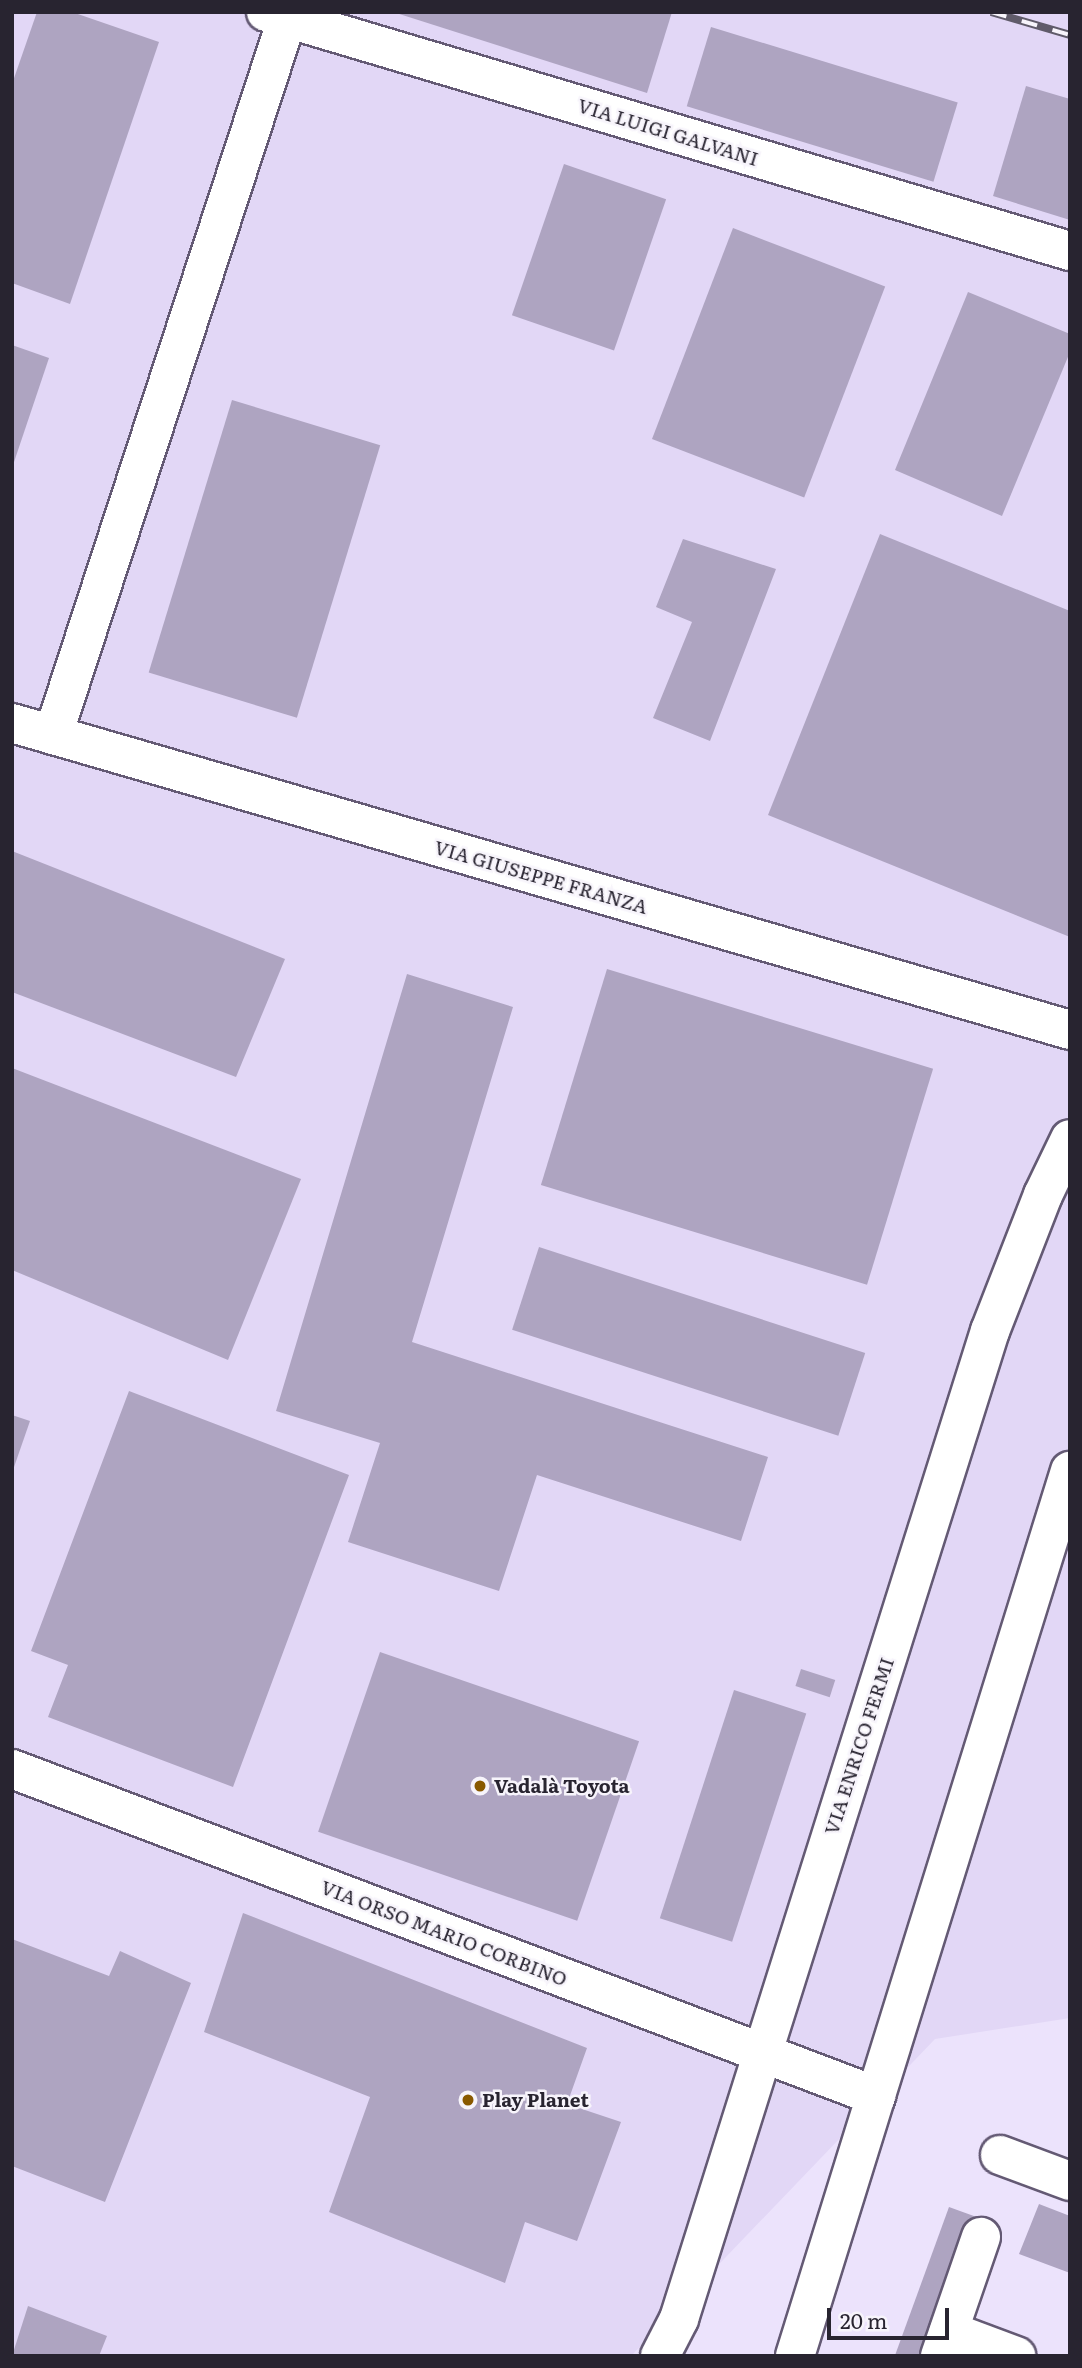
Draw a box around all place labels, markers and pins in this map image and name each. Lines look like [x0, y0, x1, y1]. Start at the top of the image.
place label: Vadalà Toyota [494, 1775, 630, 1797]
marker: Vadalà Toyota [472, 1778, 488, 1794]
place label: Play Planet [482, 2089, 589, 2111]
marker: Play Planet [460, 2092, 476, 2108]

